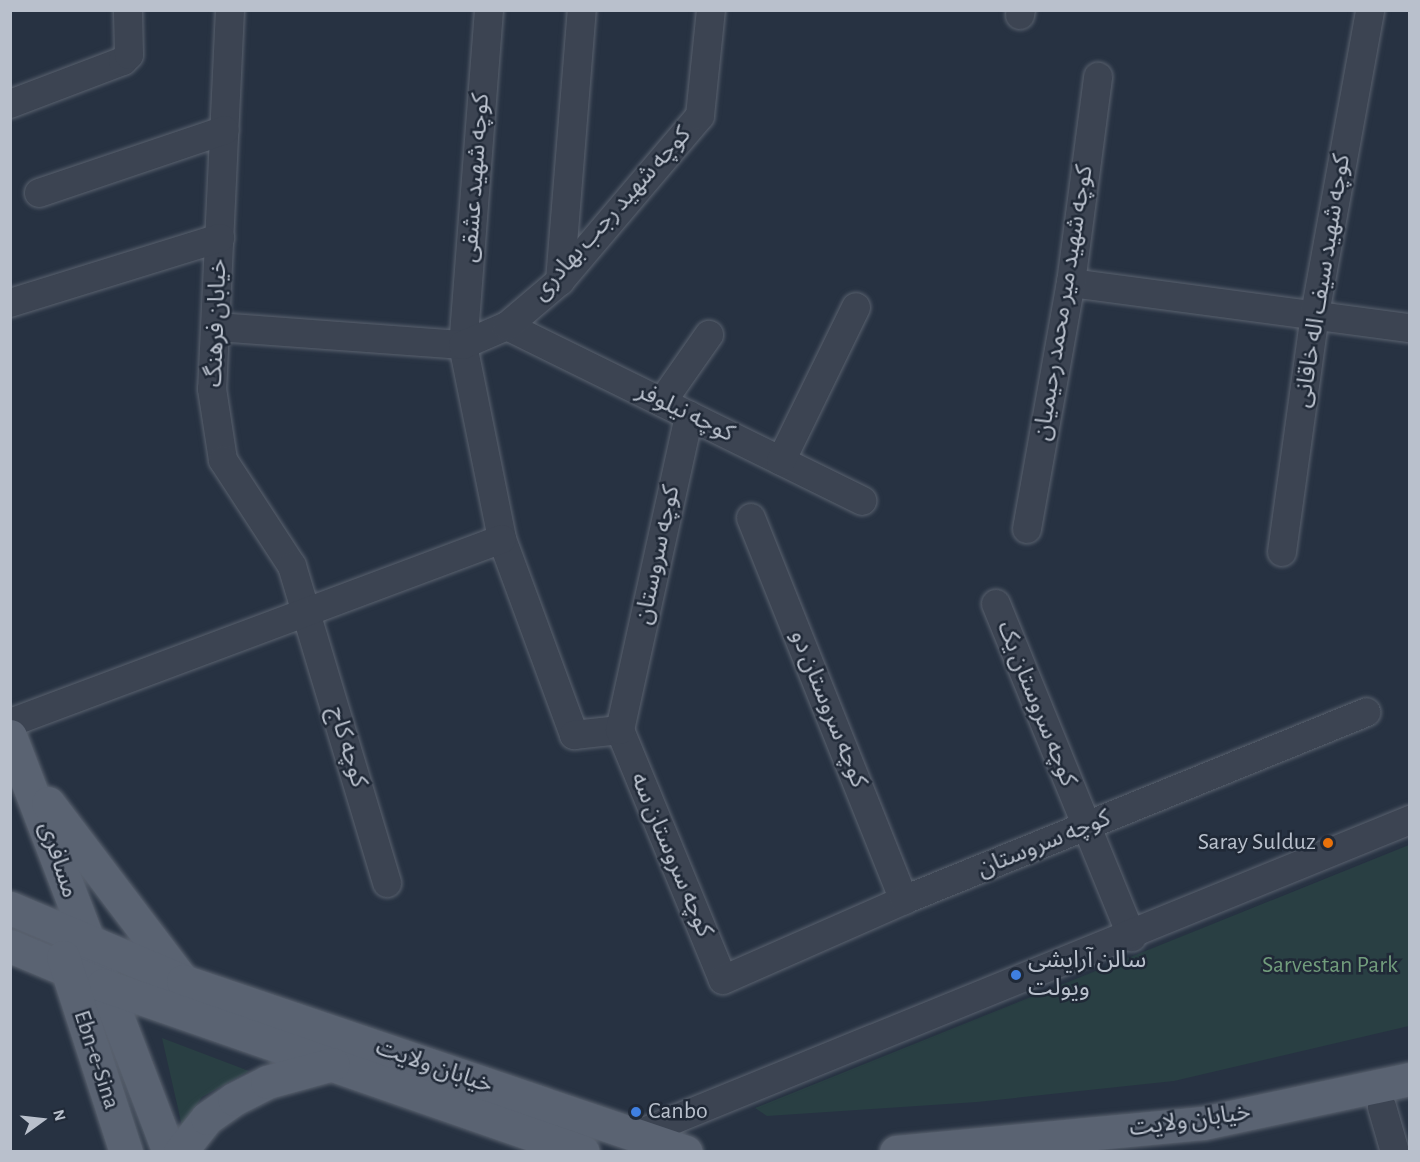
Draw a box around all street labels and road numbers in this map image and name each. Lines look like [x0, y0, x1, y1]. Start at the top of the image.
street label: کوچه شهید عشقی [456, 92, 496, 264]
street label: کوچه شهید رجب بهادری [526, 121, 698, 307]
street label: کوچه شهید سیف اله خاقانی [1289, 152, 1357, 410]
street label: کوچه شهید میر محمد رحیمیان [1028, 163, 1100, 443]
street label: خیابان فرهنگ [200, 258, 234, 388]
street label: کوچه نیلوفر [631, 377, 739, 449]
street label: کوچه سروستان [629, 483, 687, 627]
street label: کوچه سروستان یک [990, 617, 1082, 791]
street label: کوچه سروستان دو [783, 626, 873, 792]
street label: کوچه کاج [321, 703, 373, 791]
street label: کوچه سروستان سه [623, 769, 719, 941]
street label: کوچه سروستان [973, 804, 1115, 884]
street label: مسافری [32, 818, 84, 902]
street label: Ebn-e-Sina [66, 1007, 126, 1113]
street label: خیابان ولایت [372, 1034, 496, 1100]
street label: خیابان ولایت [1128, 1098, 1252, 1144]

